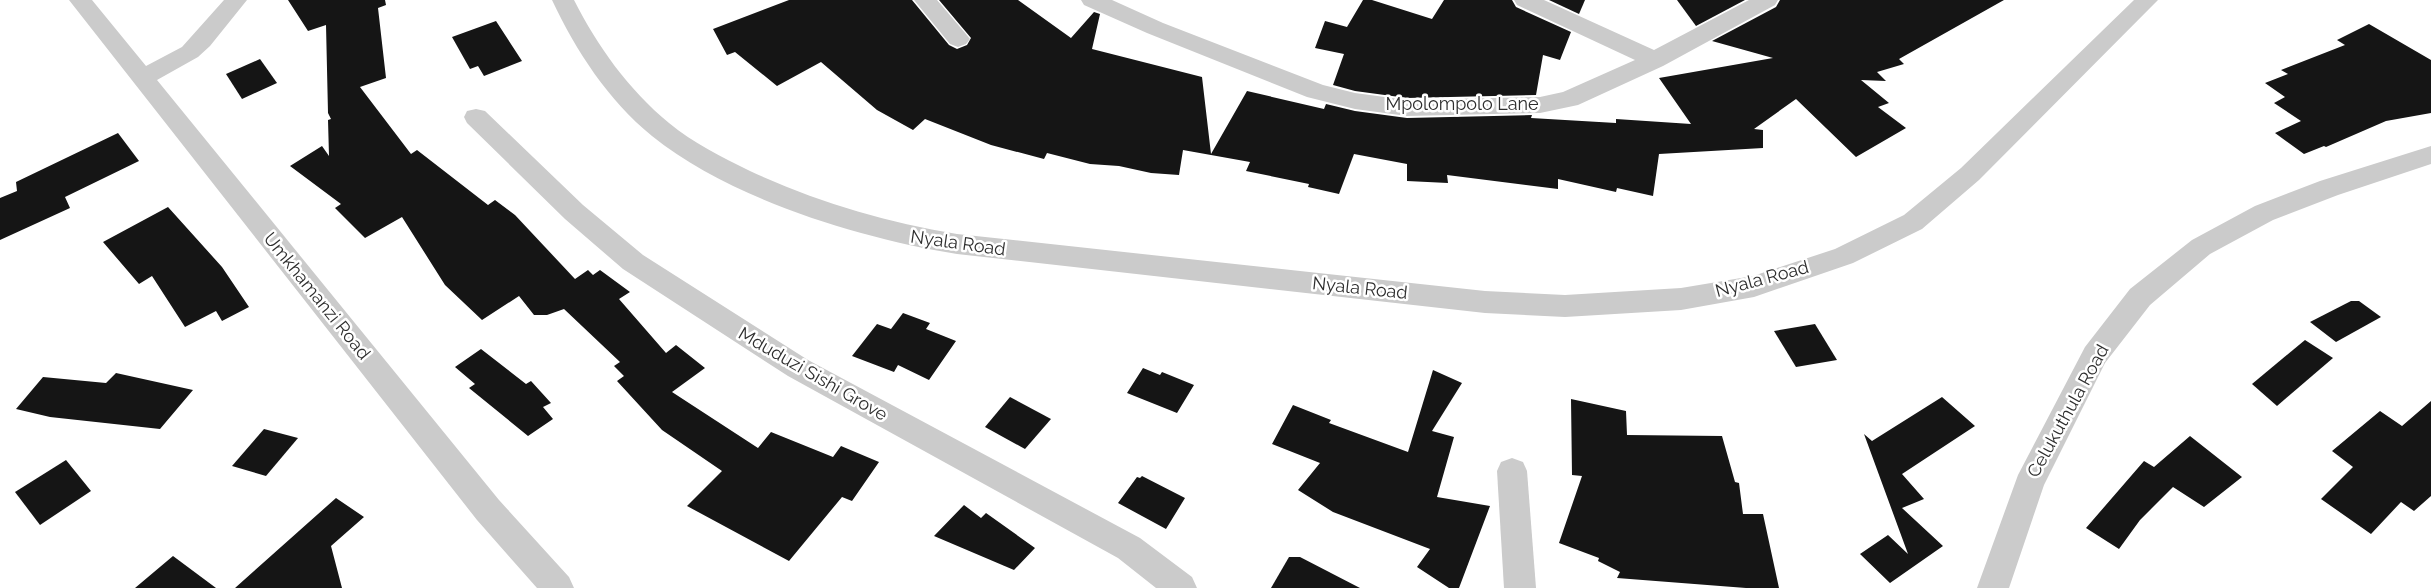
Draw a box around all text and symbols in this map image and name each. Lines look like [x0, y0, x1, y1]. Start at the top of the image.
street label: Mpolompolo Lane [1385, 93, 1539, 114]
street label: Nyala Road [909, 225, 1007, 260]
street label: Umkhamanzi Road [260, 228, 375, 363]
street label: Nyala Road [1713, 256, 1811, 301]
street label: Nyala Road [1311, 272, 1409, 303]
street label: Mduduzi Sishi Grove [735, 322, 892, 425]
street label: Celukuthula Road [2022, 341, 2113, 481]

